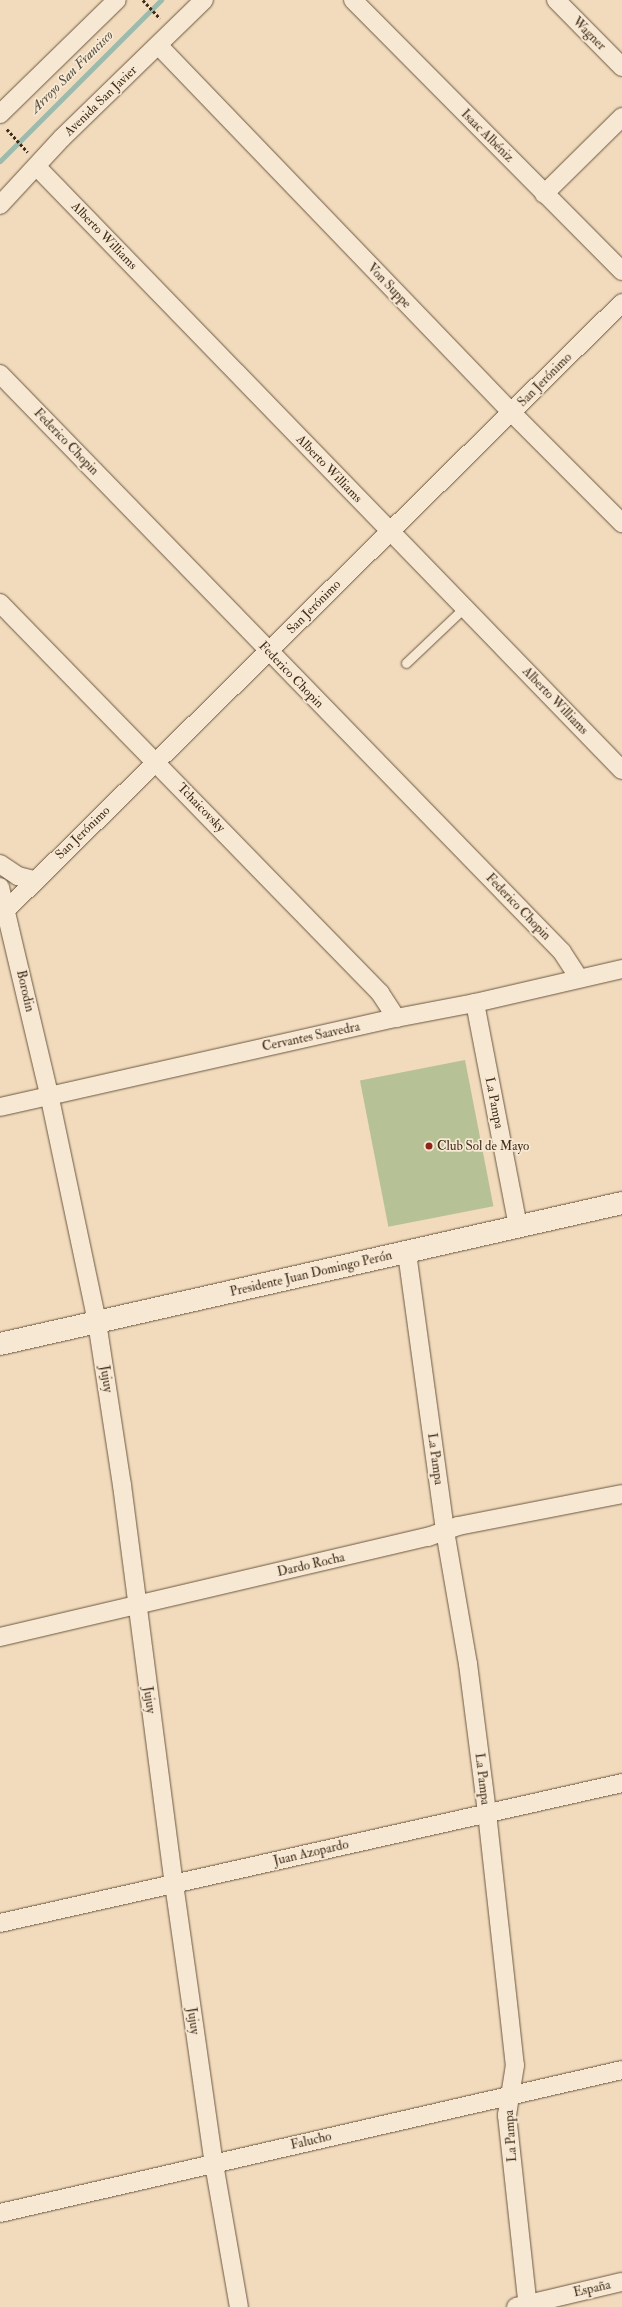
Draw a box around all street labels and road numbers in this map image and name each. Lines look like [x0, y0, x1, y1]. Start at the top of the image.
street label: Wagner [569, 14, 609, 54]
street label: Avenida San Javier [61, 62, 141, 140]
street label: Isaac Albéniz [457, 106, 517, 166]
street label: Alberto Williams [68, 199, 140, 273]
street label: Von Suppe [364, 260, 414, 312]
street label: San Jerónimo [515, 350, 575, 410]
street label: Federico Chopin [30, 405, 102, 479]
street label: Alberto Williams [293, 432, 365, 506]
street label: San Jerónimo [284, 577, 344, 637]
street label: Federico Chopin [255, 638, 327, 712]
street label: Alberto Williams [519, 664, 591, 738]
street label: Tchaicovsky [174, 780, 228, 836]
street label: San Jerónimo [52, 803, 114, 863]
street label: Federico Chopin [482, 870, 554, 944]
street label: Borodin [13, 969, 37, 1013]
street label: Cervantes Saavedra [261, 1019, 361, 1055]
street label: La Pampa [481, 1076, 507, 1130]
street label: Presidente Juan Domingo Perón [228, 1248, 394, 1300]
street label: Jujuy [96, 1364, 116, 1394]
street label: La Pampa [424, 1432, 446, 1486]
street label: Dardo Rocha [276, 1550, 346, 1580]
street label: Jujuy [139, 1685, 159, 1715]
street label: La Pampa [471, 1752, 493, 1806]
street label: Juan Azopardo [272, 1837, 350, 1869]
street label: Jujuy [183, 2006, 203, 2036]
street label: La Pampa [501, 2109, 521, 2163]
street label: Falucho [289, 2129, 333, 2153]
street label: España [572, 2277, 612, 2301]

